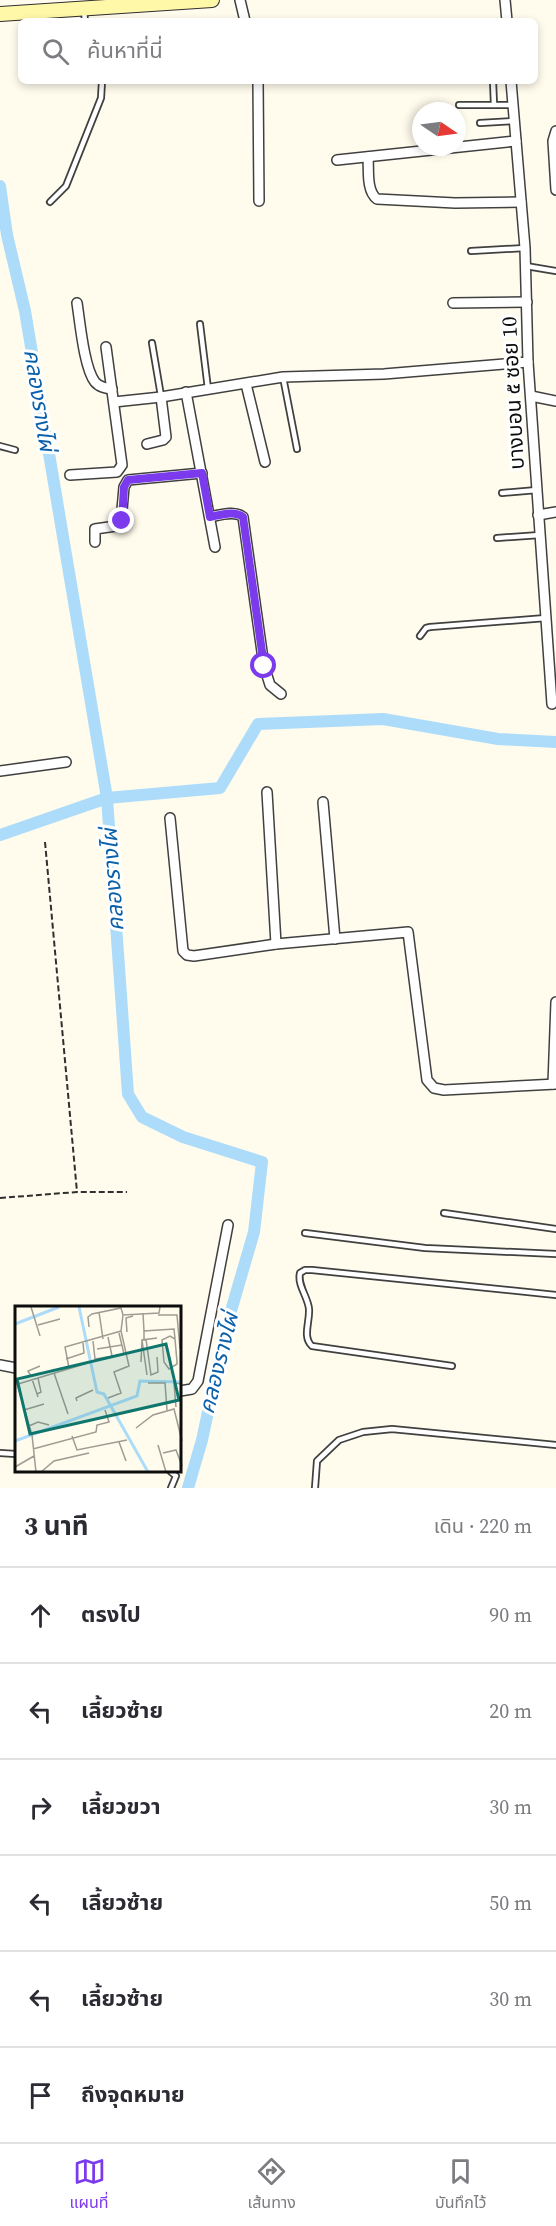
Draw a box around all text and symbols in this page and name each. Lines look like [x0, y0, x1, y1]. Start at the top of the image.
search box [18, 18, 538, 84]
icon: search [39, 35, 72, 68]
text: ค้นหาที่นี่ [87, 35, 163, 65]
north arrow [412, 102, 466, 156]
street label: บางบอน ๕ ซอย 10 [494, 316, 531, 470]
water label: คลองรางไผ่ [17, 347, 63, 456]
route end [108, 507, 134, 533]
route start [250, 652, 276, 678]
water label: คลองรางไผ่ [93, 825, 131, 932]
inset map [15, 1306, 182, 1473]
water label: คลองรางไผ่ [191, 1307, 246, 1417]
text: 3 นาที [24, 1508, 89, 1544]
text: เดิน · 220 m [434, 1512, 532, 1540]
icon: ahead [24, 1599, 57, 1632]
text: ตรงไป [81, 1599, 141, 1629]
text: 90 m [489, 1601, 532, 1629]
icon: left [24, 1695, 57, 1728]
text: เลี้ยวซ้าย [81, 1695, 163, 1725]
text: 20 m [489, 1697, 532, 1725]
icon: right [24, 1791, 57, 1824]
text: เลี้ยวขวา [81, 1791, 161, 1821]
text: 30 m [489, 1793, 532, 1821]
icon: left [24, 1887, 57, 1920]
text: เลี้ยวซ้าย [81, 1887, 163, 1917]
text: 50 m [489, 1889, 532, 1917]
icon: left [24, 1983, 57, 2016]
text: เลี้ยวซ้าย [81, 1983, 163, 2013]
text: 30 m [489, 1985, 532, 2013]
icon: arrive [24, 2079, 57, 2112]
text: ถึงจุดหมาย [81, 2079, 185, 2109]
tab: แผนที่ [70, 2155, 109, 2215]
tab: เส้นทาง [248, 2155, 296, 2215]
tab: บันทึกไว้ [435, 2155, 486, 2215]

